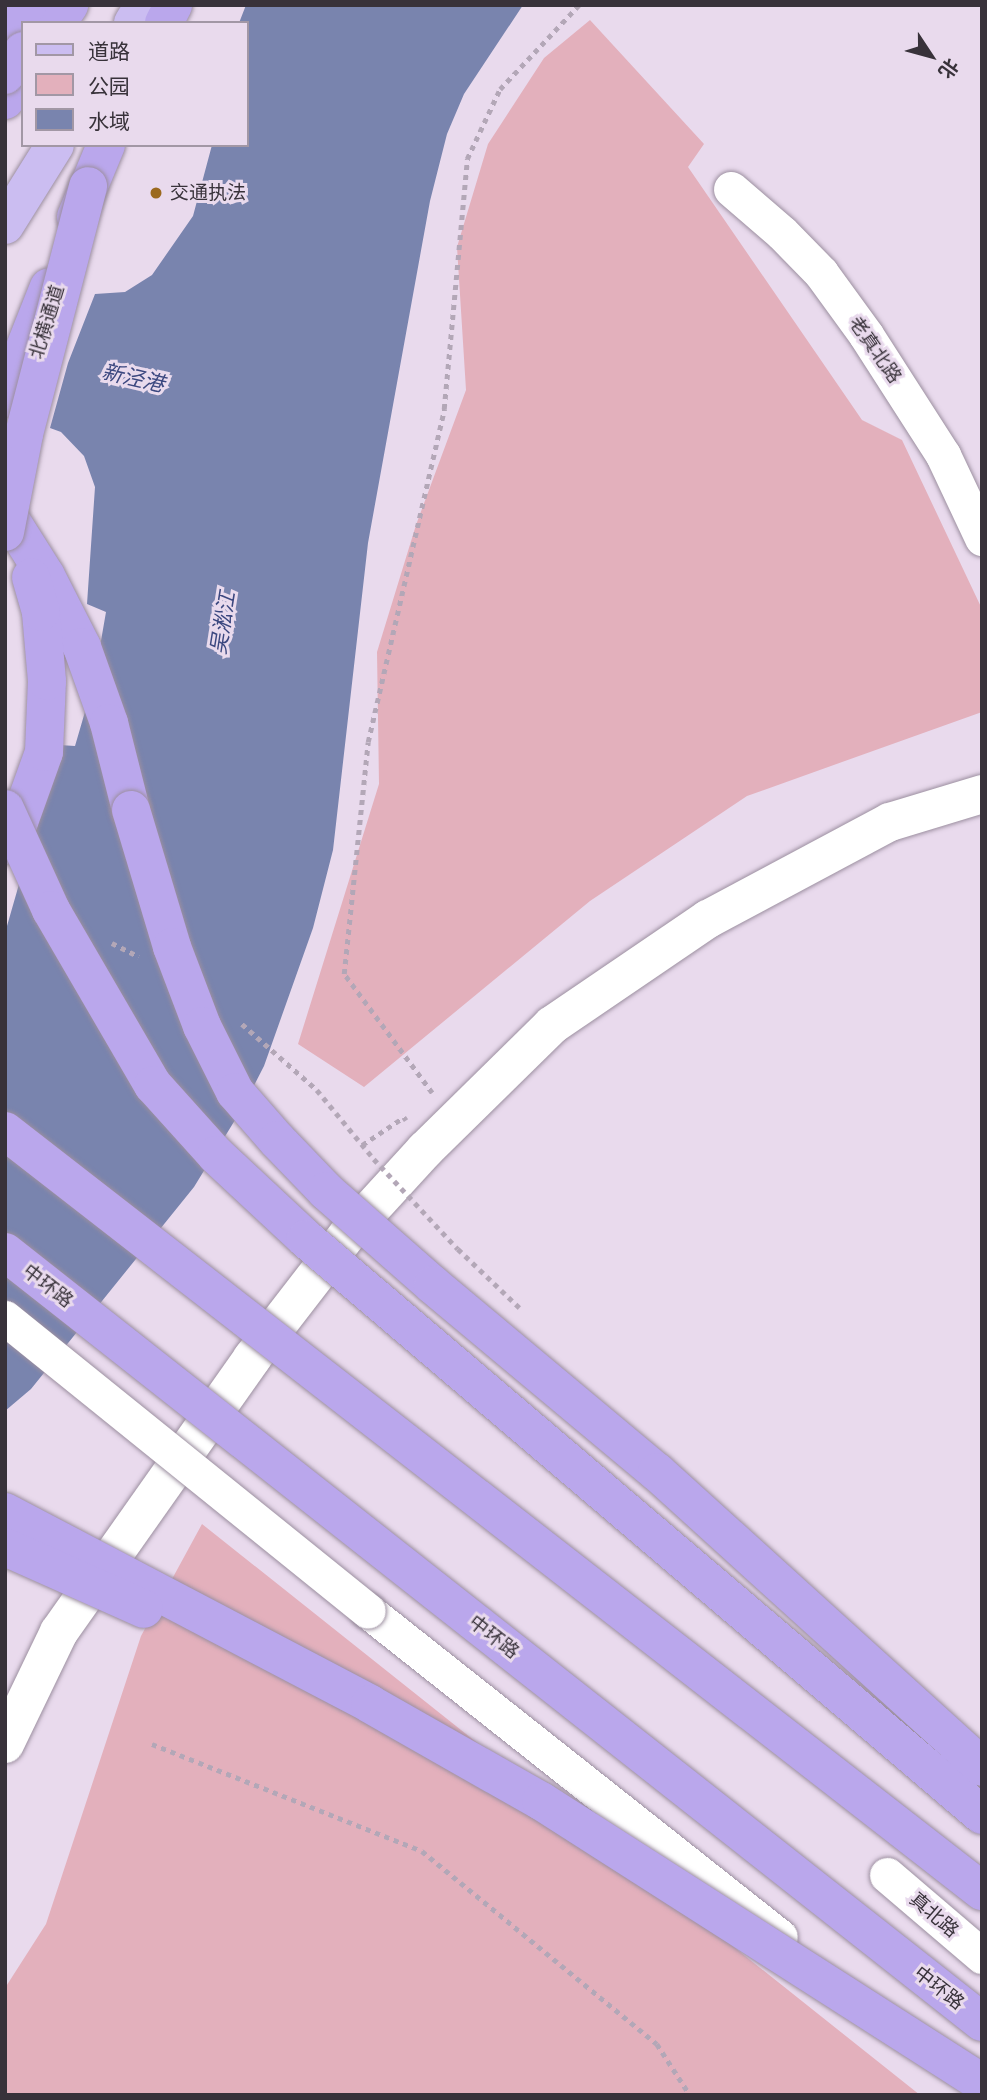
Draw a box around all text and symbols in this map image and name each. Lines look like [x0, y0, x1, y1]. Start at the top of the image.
legend [21, 21, 248, 147]
north arrow [896, 21, 966, 91]
text: 道路 [88, 39, 130, 64]
text: 北 [934, 54, 963, 83]
text: 公园 [88, 74, 130, 99]
text: 水域 [88, 109, 130, 134]
place label: 交通执法 [170, 182, 246, 204]
marker: 交通执法 [148, 185, 164, 201]
street label: 北横通道 [25, 282, 69, 362]
street label: 老真北路 [844, 312, 906, 388]
water label: 新泾港 [99, 359, 167, 397]
water label: 吴淞江 [206, 590, 240, 656]
street label: 中环路 [19, 1259, 77, 1313]
street label: 中环路 [465, 1610, 523, 1664]
street label: 真北路 [905, 1888, 963, 1942]
street label: 中环路 [910, 1961, 968, 2015]

